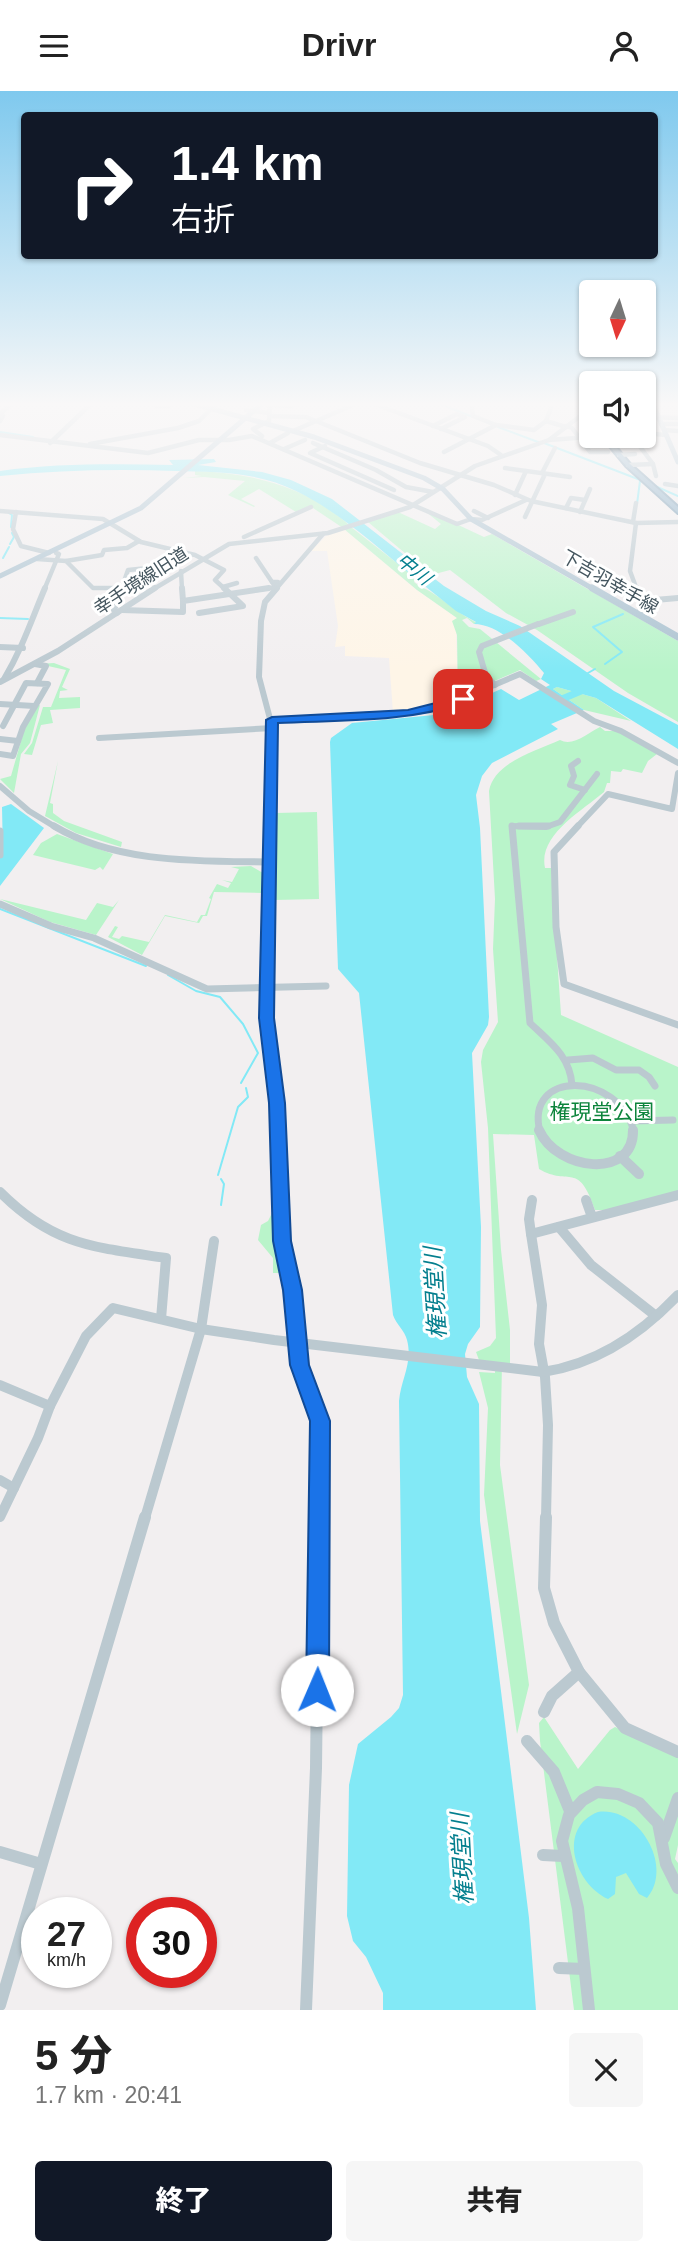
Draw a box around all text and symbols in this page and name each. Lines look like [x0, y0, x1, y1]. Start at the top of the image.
icon: menu [35, 27, 73, 65]
text: Drivr [302, 27, 376, 63]
icon: person [605, 27, 643, 65]
text: 1.4 km [171, 136, 324, 190]
icon: right [56, 140, 147, 231]
text: 右折 [171, 201, 235, 237]
north arrow [579, 280, 656, 357]
map controls [579, 280, 656, 448]
button: sound [579, 371, 656, 448]
street label: 幸手境線旧道 [90, 543, 192, 619]
street label: 下吉羽幸手線 [558, 546, 662, 618]
water label: 中川 [393, 549, 437, 590]
pin [433, 669, 493, 729]
icon: arrive [444, 680, 482, 718]
park label: 権現堂公園 [550, 1100, 655, 1123]
water label: 権現堂川 [419, 1243, 450, 1340]
position arrow [280, 1653, 354, 1727]
water label: 権現堂川 [446, 1809, 477, 1906]
speed limit sign: 30 [126, 1897, 217, 1988]
text: 27 [47, 1914, 86, 1953]
text: km/h [47, 1950, 86, 1970]
text: 5 分 [35, 2032, 112, 2079]
button: close [569, 2033, 643, 2107]
text: 1.7 km · 20:41 [35, 2082, 182, 2108]
button: 終了 [35, 2161, 332, 2241]
button: 共有 [346, 2161, 643, 2241]

